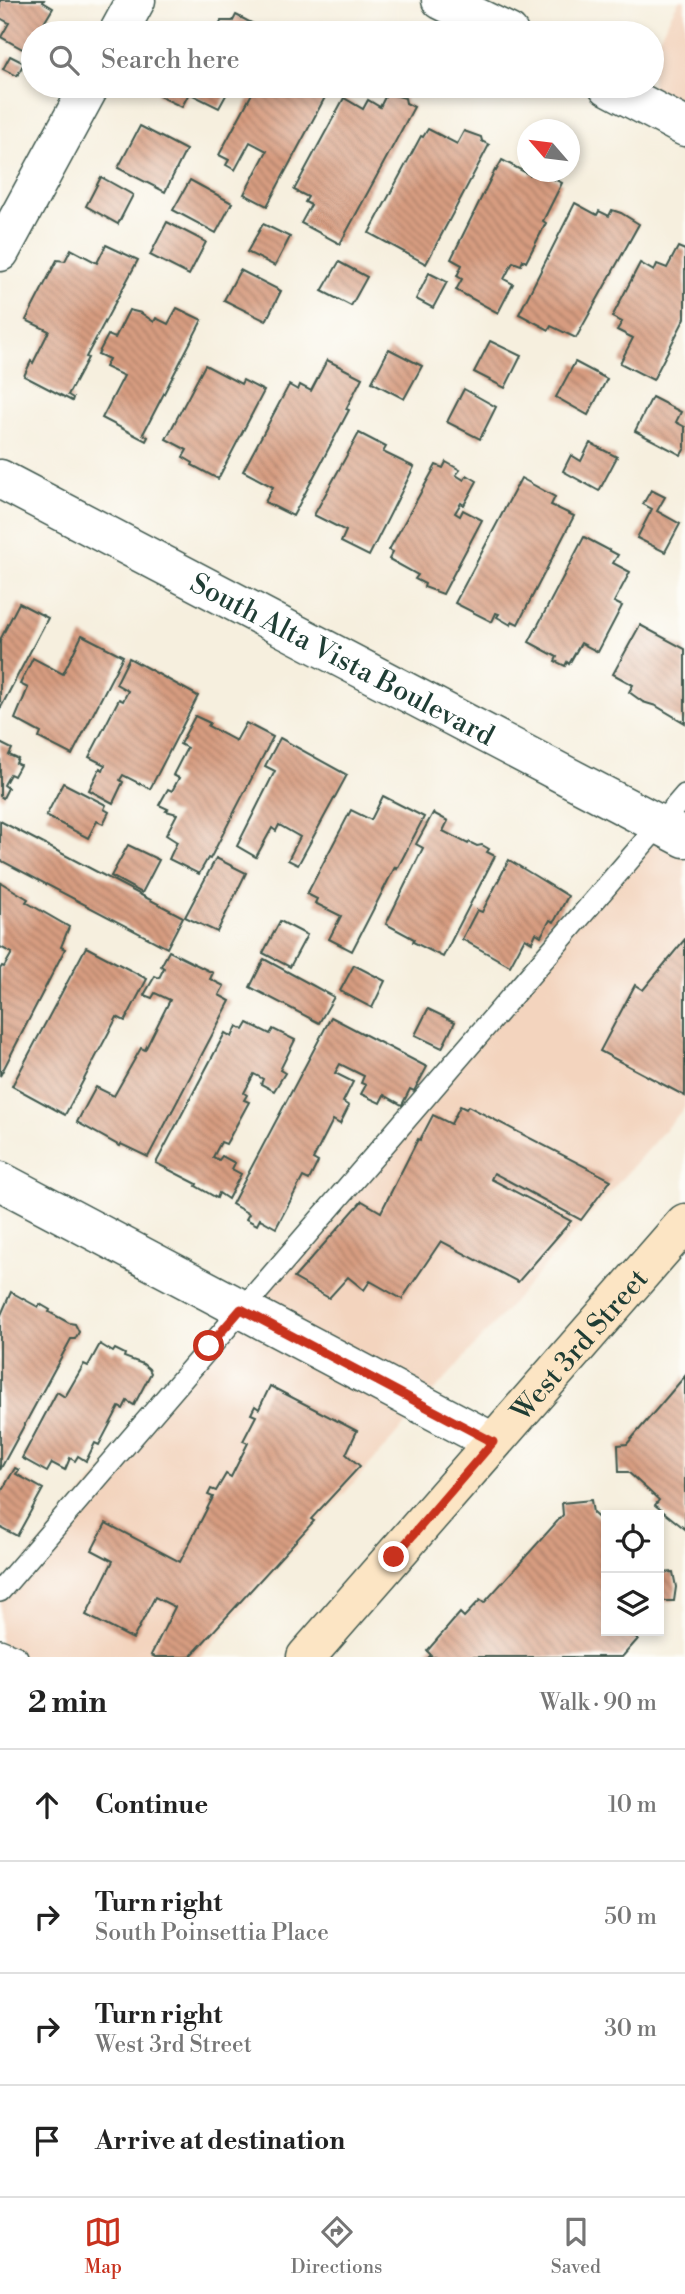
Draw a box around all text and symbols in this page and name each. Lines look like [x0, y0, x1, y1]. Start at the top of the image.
search box [21, 21, 664, 98]
icon: search [45, 41, 83, 79]
text: Search here [101, 44, 240, 76]
north arrow [517, 119, 580, 182]
street label: South Alta Vista Boulevard [184, 566, 500, 754]
street label: West 3rd Street [503, 1262, 656, 1430]
route start [193, 1330, 224, 1361]
map controls [601, 1510, 664, 1636]
button: locate [601, 1510, 664, 1573]
route end [378, 1541, 409, 1572]
button: layers [601, 1573, 664, 1636]
text: 2 min [28, 1684, 107, 1722]
text: Walk · 90 m [540, 1689, 657, 1717]
icon: ahead [28, 1786, 66, 1824]
text: Continue [95, 1789, 208, 1821]
text: 10 m [608, 1791, 657, 1819]
text: Turn right [95, 1887, 223, 1919]
icon: right [28, 1898, 66, 1936]
text: 50 m [604, 1903, 657, 1931]
text: South Poinsettia Place [95, 1919, 329, 1947]
text: Turn right [95, 1999, 223, 2031]
icon: right [28, 2010, 66, 2048]
text: 30 m [604, 2015, 657, 2043]
text: West 3rd Street [95, 2031, 252, 2059]
icon: arrive [28, 2122, 66, 2160]
text: Arrive at destination [95, 2125, 345, 2157]
tab: Map [84, 2213, 122, 2279]
tab: Directions [291, 2213, 382, 2279]
tab: Saved [551, 2213, 601, 2279]

